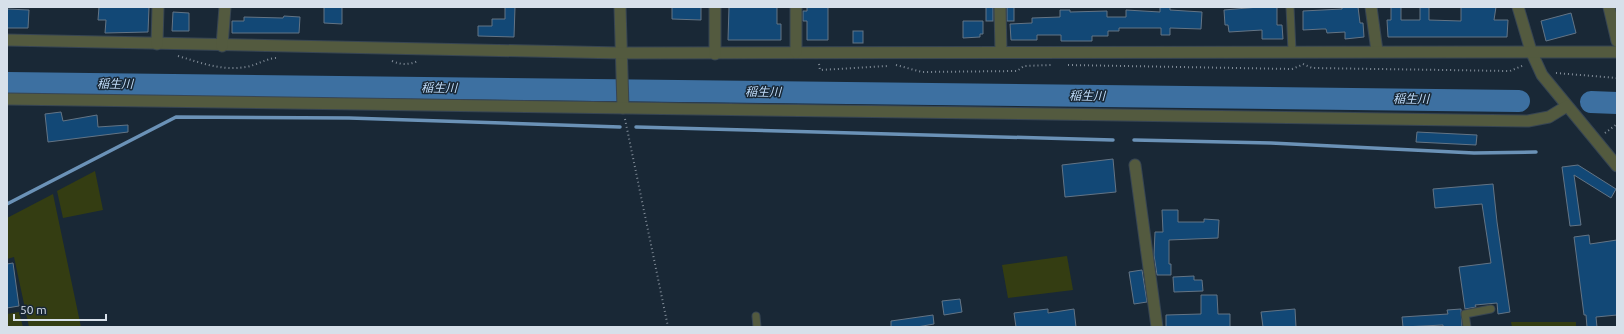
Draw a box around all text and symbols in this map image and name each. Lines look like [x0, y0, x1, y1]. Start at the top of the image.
water label: 稲生川 [97, 77, 135, 90]
water label: 稲生川 [421, 81, 459, 94]
water label: 稲生川 [745, 85, 783, 98]
water label: 稲生川 [1069, 89, 1107, 102]
water label: 稲生川 [1393, 92, 1431, 105]
scale bar [14, 296, 106, 322]
text: 50 m [20, 303, 47, 316]

